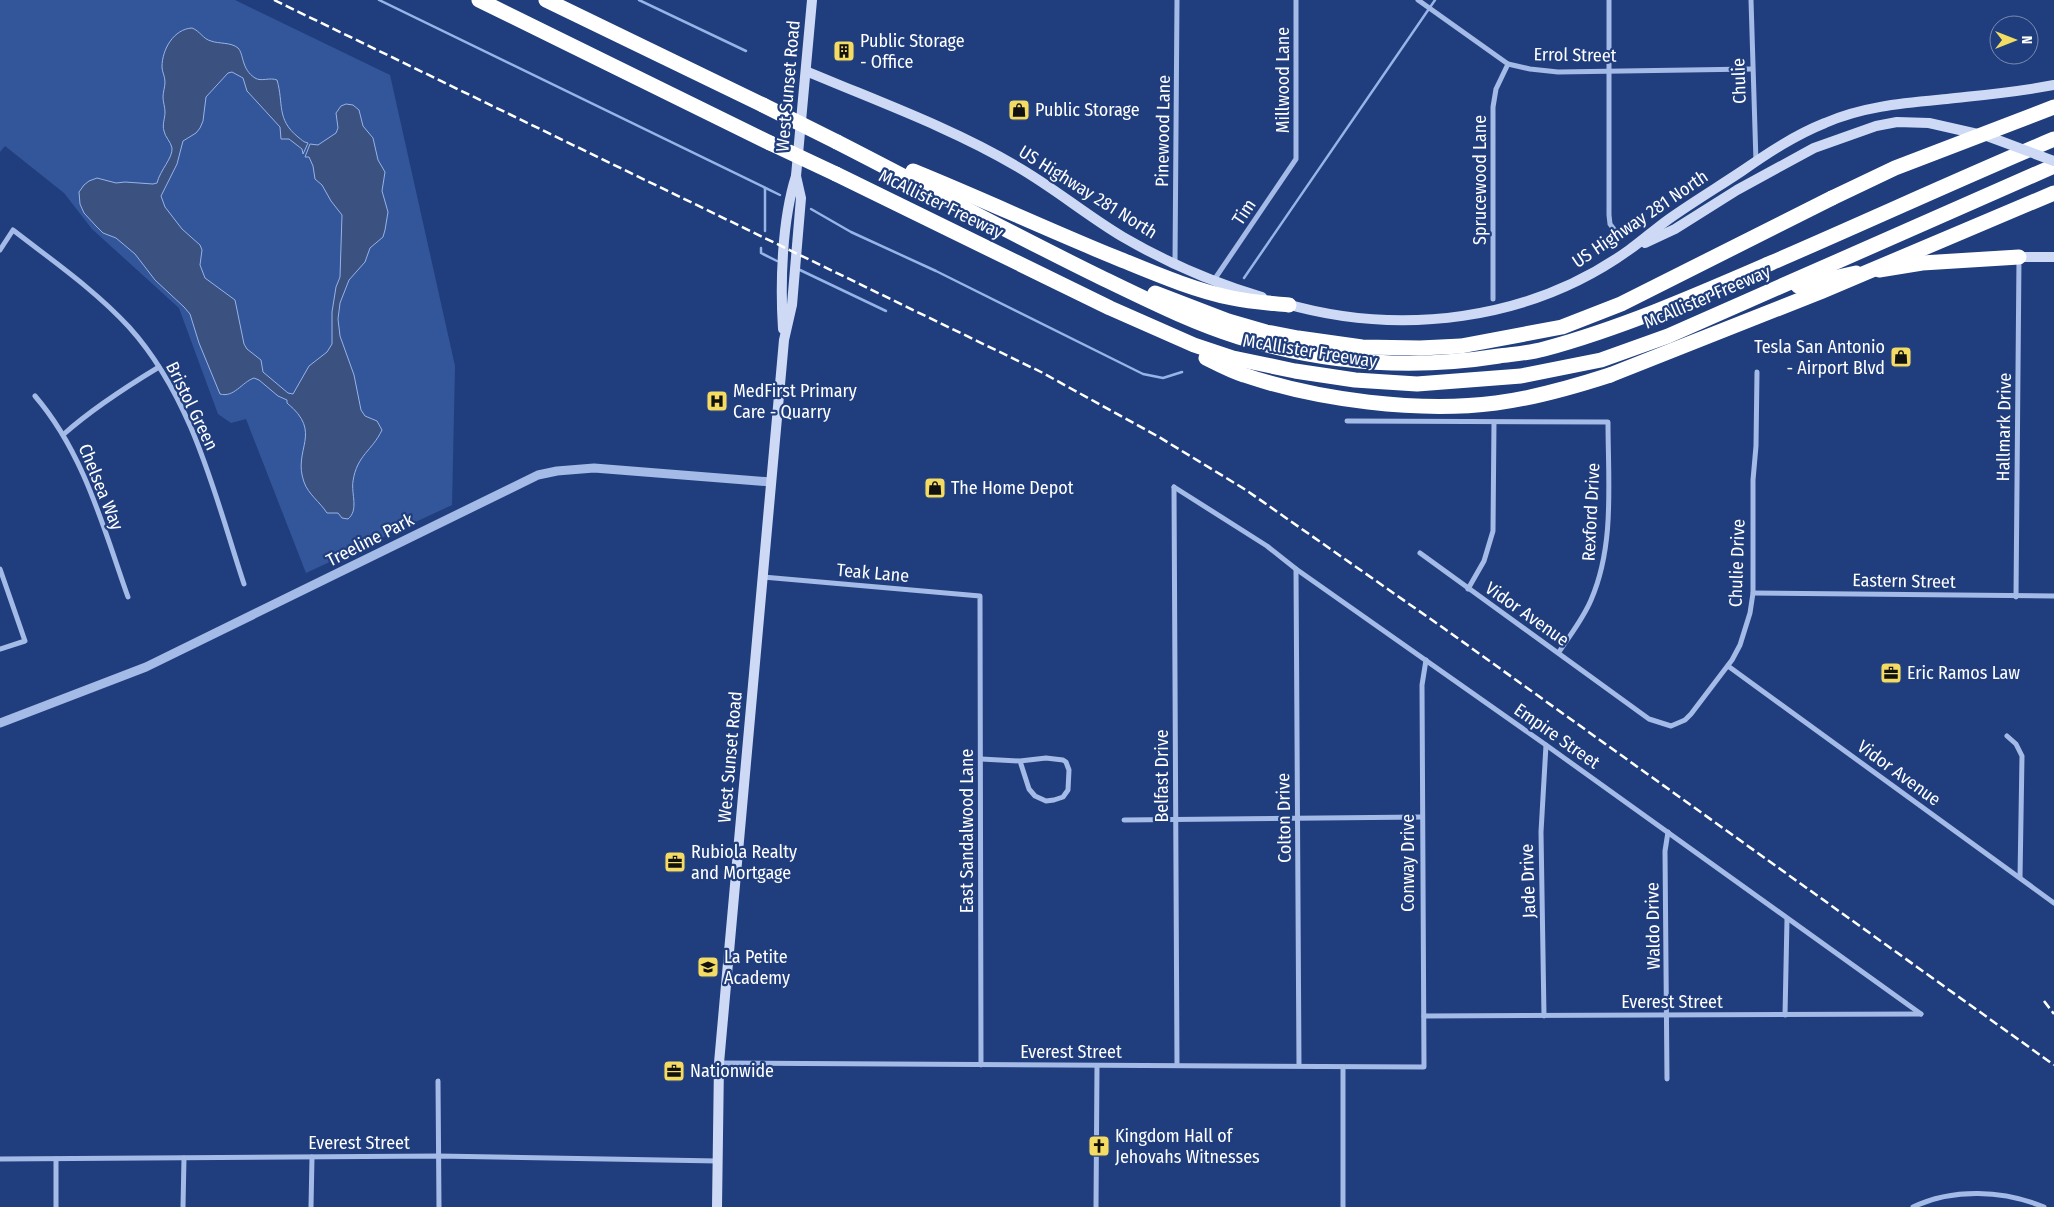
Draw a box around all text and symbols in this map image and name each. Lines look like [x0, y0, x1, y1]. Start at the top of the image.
north arrow [1989, 15, 2039, 65]
street label: West Sunset Road [771, 19, 805, 153]
street label: Millwood Lane [1272, 27, 1294, 133]
place label: Public Storage - Office [860, 30, 965, 73]
text: N [2018, 36, 2035, 44]
building icon: Public Storage - Office [832, 39, 856, 63]
street label: Errol Street [1533, 43, 1617, 67]
street label: Chulie [1727, 58, 1751, 104]
street label: Pinewood Lane [1151, 75, 1175, 187]
shop icon: Public Storage [1007, 98, 1031, 122]
place label: Public Storage [1035, 99, 1140, 121]
street label: Sprucewood Lane [1469, 115, 1491, 245]
street label: US Highway 281 North [1015, 141, 1161, 243]
street label: McAllister Freeway [875, 164, 1007, 244]
street label: US Highway 281 North [1568, 165, 1712, 273]
street label: Tim [1227, 195, 1261, 229]
street label: McAllister Freeway [1640, 260, 1774, 334]
street label: McAllister Freeway [1241, 330, 1379, 372]
place label: Tesla San Antonio - Airport Blvd [1754, 336, 1885, 379]
shop icon: Tesla San Antonio - Airport Blvd [1889, 345, 1913, 369]
street label: Bristol Green [161, 358, 223, 454]
street label: Hallmark Drive [1992, 372, 2016, 482]
place label: MedFirst Primary Care - Quarry [733, 380, 857, 423]
hospital icon: MedFirst Primary Care - Quarry [705, 389, 729, 413]
street label: Chelsea Way [74, 441, 128, 533]
street label: Rexford Drive [1577, 462, 1605, 562]
shop icon: The Home Depot [923, 476, 947, 500]
place label: The Home Depot [951, 477, 1074, 499]
street label: Treeline Park [323, 508, 418, 571]
street label: Chulie Drive [1724, 518, 1750, 608]
street label: Teak Lane [836, 559, 910, 587]
street label: Eastern Street [1852, 569, 1956, 593]
street label: Vidor Avenue [1481, 577, 1573, 651]
office icon: Eric Ramos Law [1879, 661, 1903, 685]
place label: Eric Ramos Law [1907, 662, 2020, 684]
street label: West Sunset Road [713, 690, 747, 824]
street label: Empire Street [1510, 698, 1604, 774]
street label: Belfast Drive [1151, 729, 1173, 823]
street label: Vidor Avenue [1853, 735, 1945, 811]
street label: East Sandalwood Lane [956, 749, 978, 913]
street label: Colton Drive [1272, 773, 1296, 863]
street label: Conway Drive [1397, 814, 1419, 912]
place label: Rubiola Realty and Mortgage [691, 841, 797, 884]
street label: Jade Drive [1516, 843, 1540, 919]
office icon: Rubiola Realty and Mortgage [663, 850, 687, 874]
street label: Waldo Drive [1641, 882, 1665, 970]
place label: La Petite Academy [724, 946, 790, 989]
school or university icon: La Petite Academy [696, 955, 720, 979]
street label: Everest Street [1621, 991, 1723, 1013]
street label: Everest Street [1020, 1041, 1122, 1063]
office icon: Nationwide [662, 1059, 686, 1083]
place label: Nationwide [690, 1060, 774, 1082]
place label: Kingdom Hall of Jehovahs Witnesses [1115, 1125, 1260, 1168]
street label: Everest Street [308, 1132, 410, 1154]
church icon: Kingdom Hall of Jehovahs Witnesses [1087, 1134, 1111, 1158]

